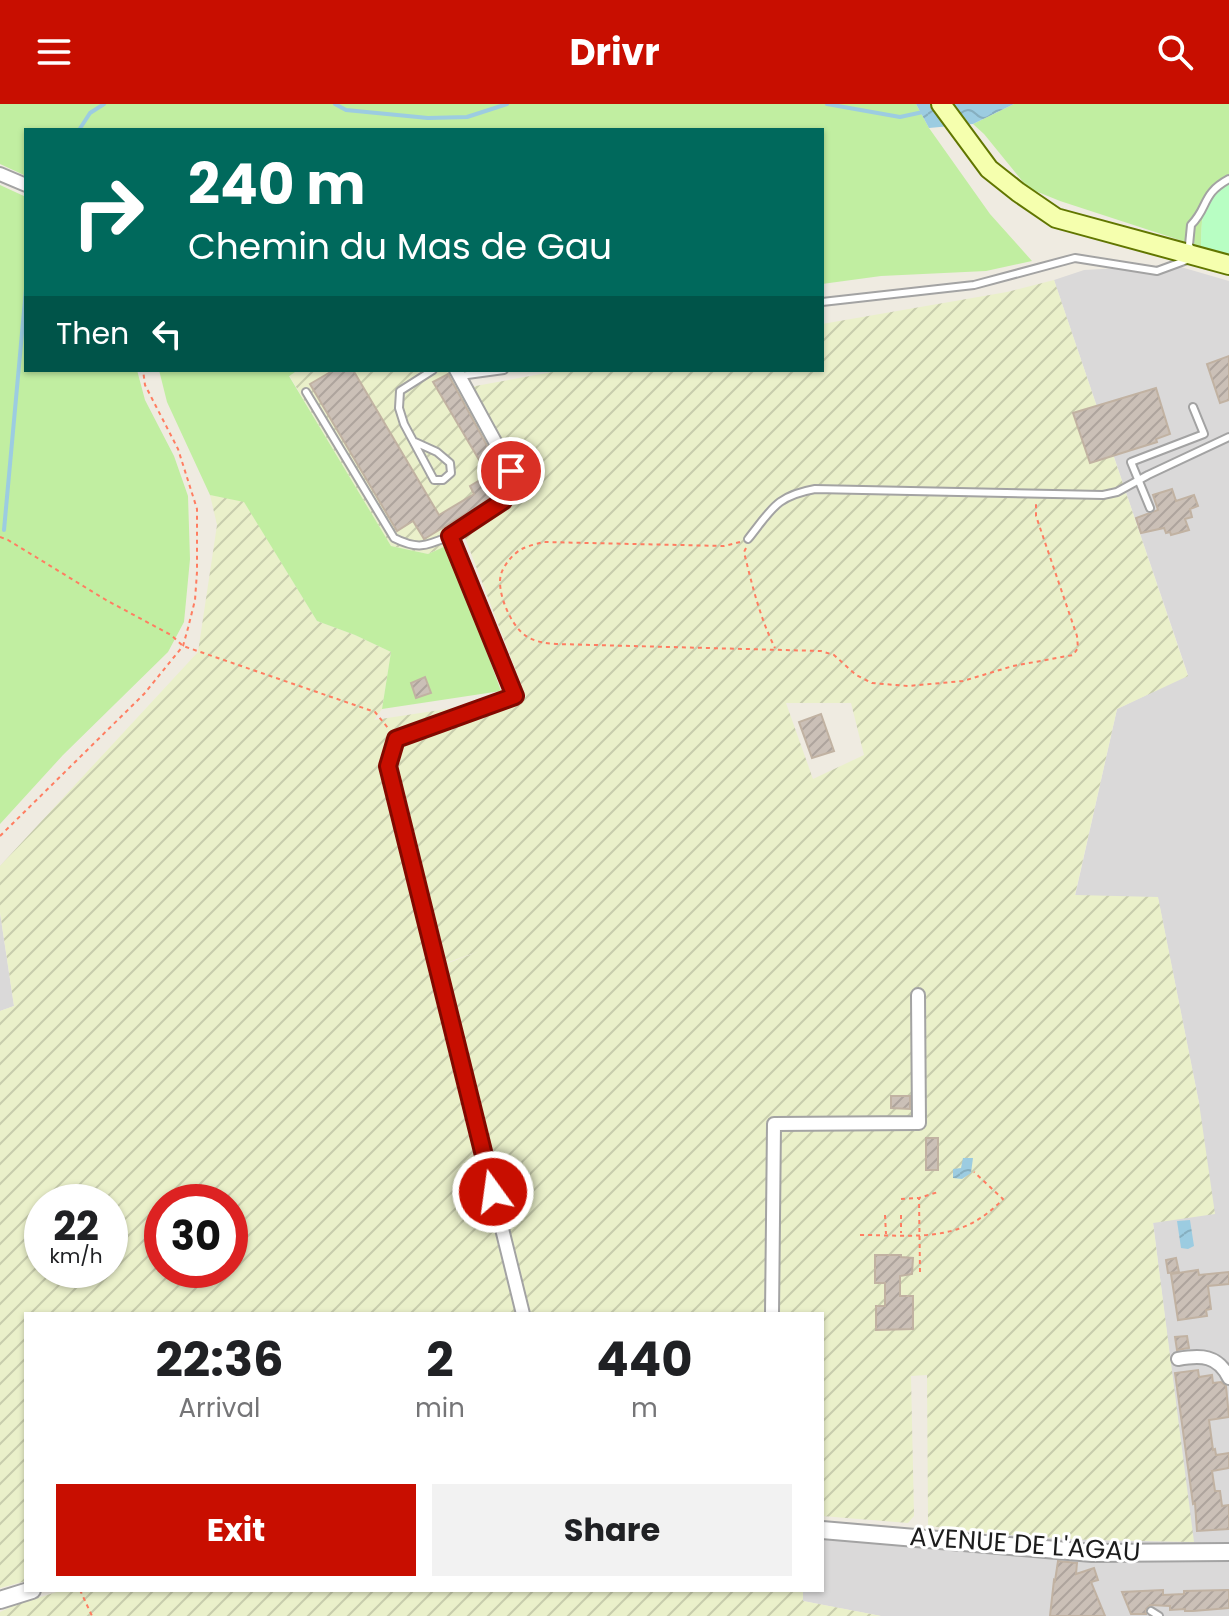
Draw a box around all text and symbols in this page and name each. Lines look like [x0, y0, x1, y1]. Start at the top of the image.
text: Drivr [569, 27, 660, 78]
icon: menu [32, 30, 76, 74]
icon: search [1153, 30, 1197, 74]
text: 240 m [188, 145, 366, 224]
icon: right [56, 160, 160, 264]
text: Chemin du Mas de Gau [188, 221, 612, 272]
text: Then [56, 312, 129, 355]
icon: left [145, 312, 189, 356]
pin [477, 437, 545, 505]
icon: arrive [489, 449, 533, 493]
position arrow [451, 1150, 535, 1234]
speed limit sign: 30 [144, 1184, 248, 1288]
text: 22 [53, 1198, 99, 1254]
text: km/h [49, 1242, 103, 1270]
text: 22:36 [155, 1326, 284, 1393]
text: 2 [426, 1326, 454, 1393]
text: 440 [596, 1326, 693, 1393]
text: Arrival [179, 1390, 260, 1426]
text: min [415, 1390, 465, 1426]
text: m [631, 1390, 658, 1426]
button: Exit [56, 1484, 416, 1576]
button: Share [432, 1484, 792, 1576]
street label: AVENUE DE L'AGAU [908, 1518, 1142, 1570]

